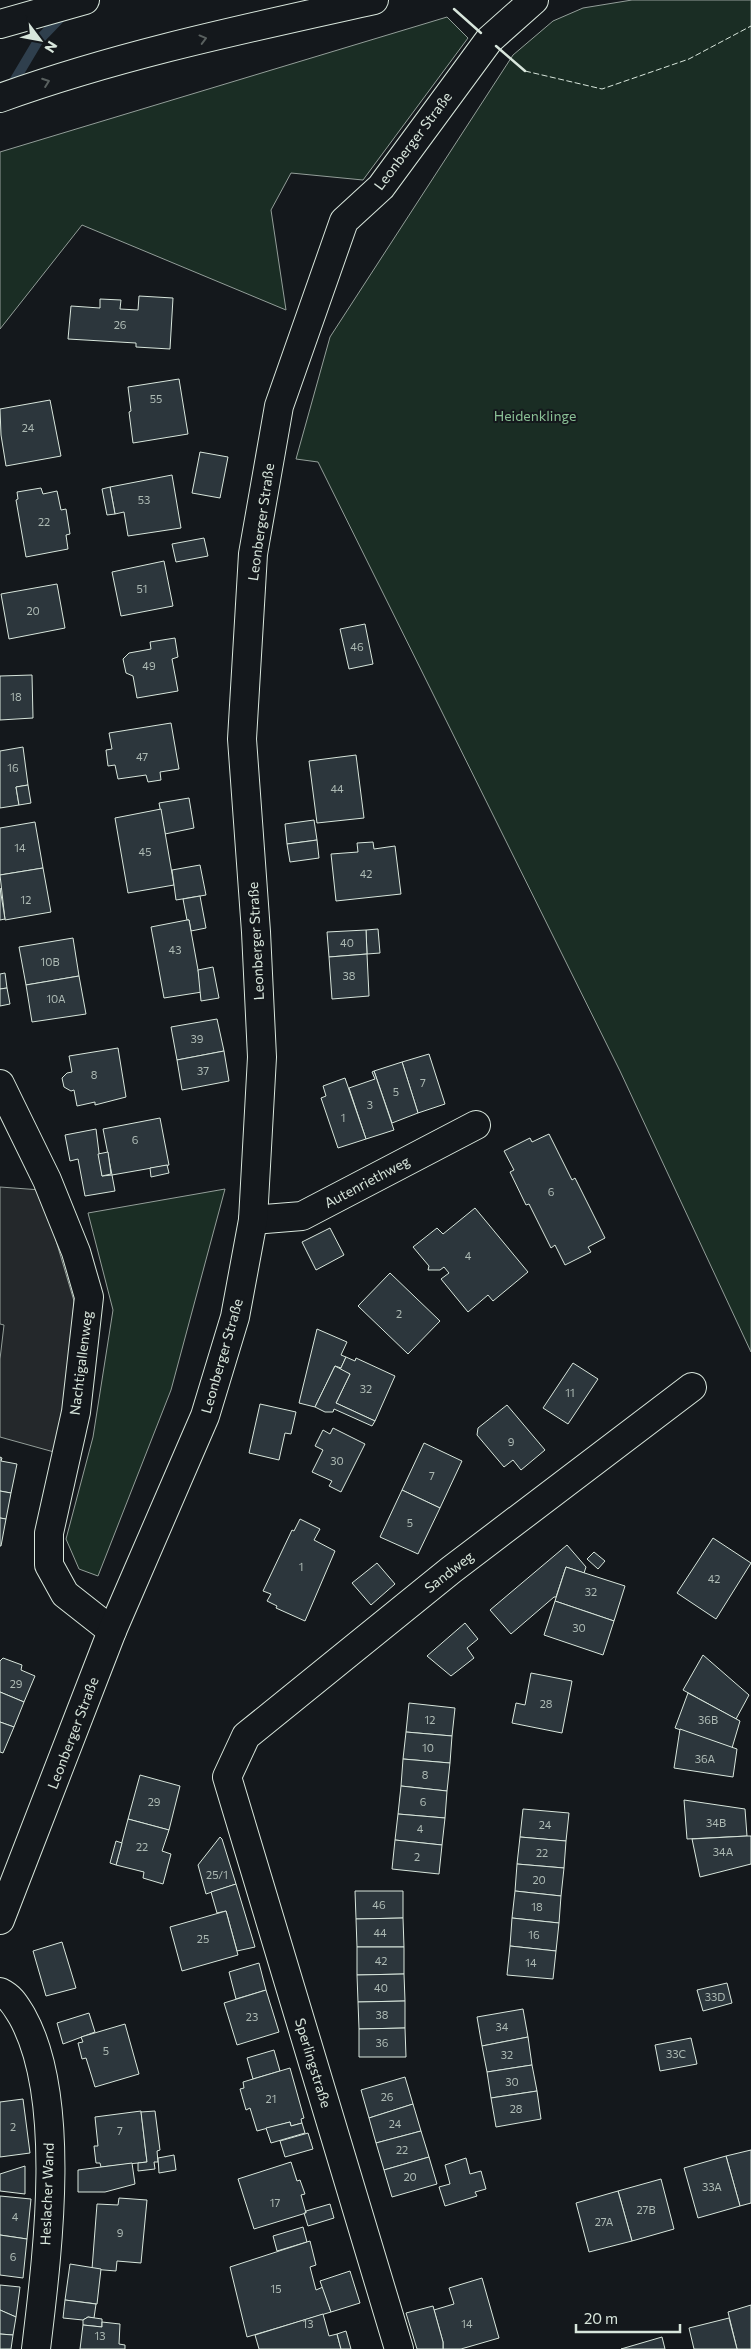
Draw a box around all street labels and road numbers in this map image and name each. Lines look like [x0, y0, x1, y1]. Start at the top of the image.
street label: Leonberger Straße [370, 88, 455, 193]
street label: Leonberger Straße [244, 462, 277, 582]
street label: Leonberger Straße [244, 881, 267, 1001]
street label: Autenriethweg [321, 1152, 413, 1211]
street label: Leonberger Straße [197, 1297, 246, 1415]
street label: Nachtigallenweg [66, 1309, 95, 1416]
street label: Sandweg [421, 1547, 477, 1596]
street label: Leonberger Straße [43, 1674, 102, 1791]
street label: Sperlingstraße [292, 2016, 335, 2110]
street label: Heslacher Wand [36, 2142, 57, 2246]

